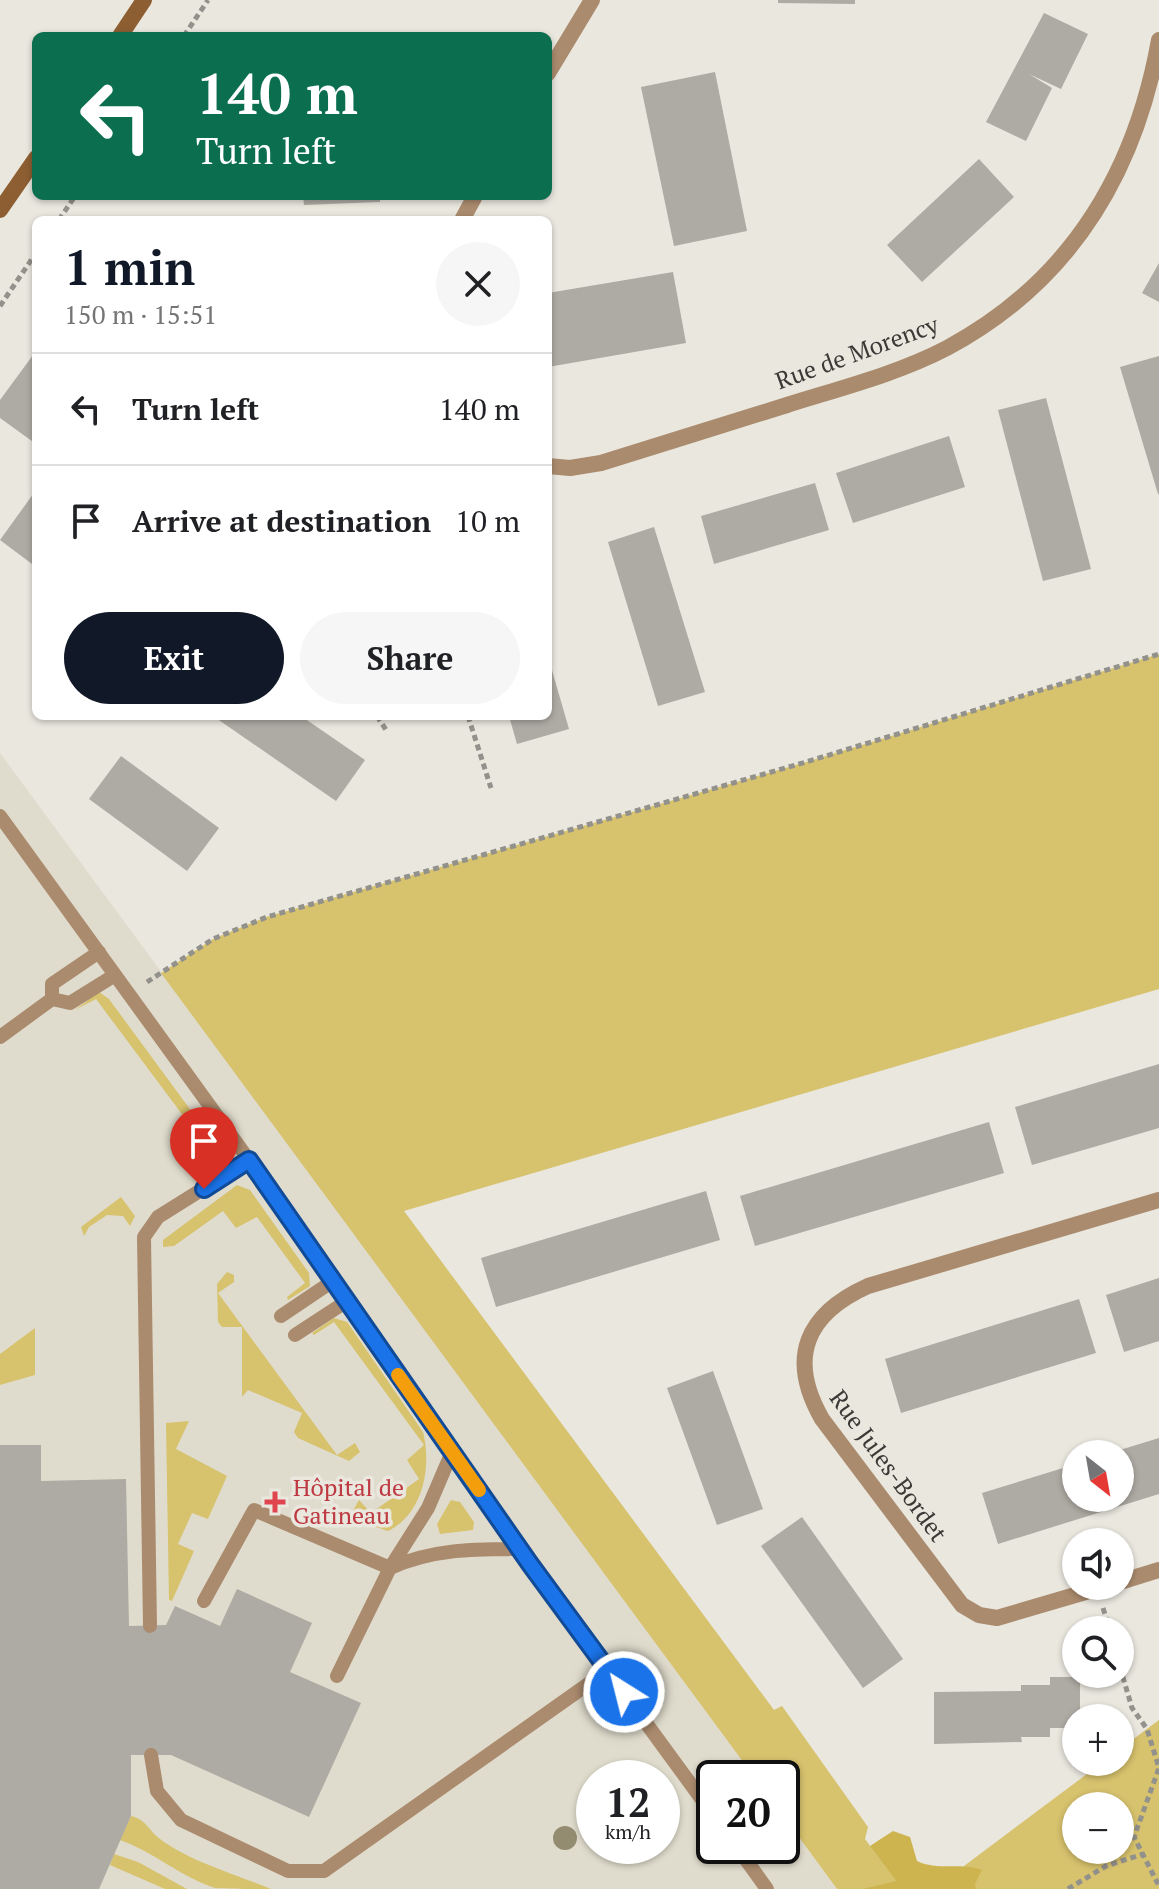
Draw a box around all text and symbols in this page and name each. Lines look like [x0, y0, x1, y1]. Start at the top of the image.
text: 140 m [196, 56, 358, 130]
icon: left [64, 64, 168, 168]
text: Turn left [196, 127, 336, 174]
text: 1 min [64, 235, 195, 299]
button: close [436, 242, 520, 326]
text: 150 m · 15:51 [64, 297, 217, 331]
street label: Rue de Morency [771, 307, 943, 396]
icon: left [64, 387, 108, 431]
text: Turn left [132, 389, 259, 429]
text: 140 m [439, 389, 520, 429]
icon: arrive [64, 499, 108, 543]
text: Arrive at destination [132, 501, 431, 541]
text: 10 m [455, 501, 520, 541]
button: Exit [64, 612, 284, 704]
button: Share [300, 612, 520, 704]
pin [170, 1107, 238, 1189]
icon: arrive [182, 1119, 226, 1163]
street label: Rue Jules-Bordet [823, 1383, 955, 1548]
north arrow [1062, 1440, 1134, 1512]
map controls [1062, 1440, 1134, 1864]
place label: Hôpital de Gatineau [293, 1471, 404, 1531]
marker: Hôpital de Gatineau [264, 1491, 286, 1513]
button: sound [1062, 1528, 1134, 1600]
button: search [1062, 1616, 1134, 1688]
position arrow [582, 1650, 666, 1734]
button: + [1062, 1704, 1134, 1776]
speed limit sign: 20 [696, 1760, 800, 1864]
text: 12 [605, 1775, 651, 1828]
button: − [1062, 1792, 1134, 1864]
text: km/h [605, 1818, 651, 1845]

